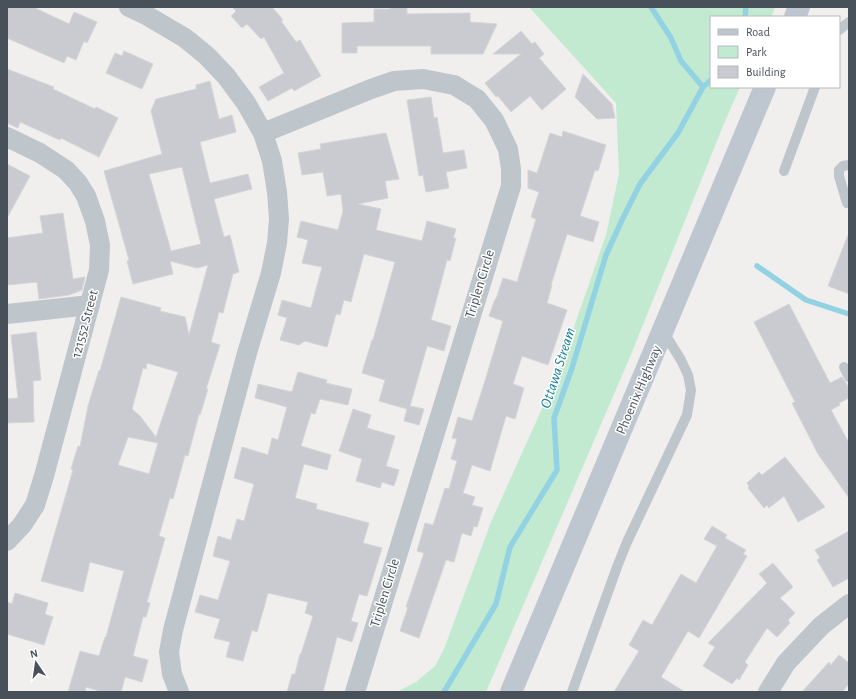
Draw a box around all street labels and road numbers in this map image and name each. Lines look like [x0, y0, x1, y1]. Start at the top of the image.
street label: Triplen Circle [463, 248, 497, 320]
street label: 121552 Street [69, 288, 101, 359]
street label: Phoenix Highway [614, 343, 664, 437]
street label: Triplen Circle [368, 557, 402, 629]

